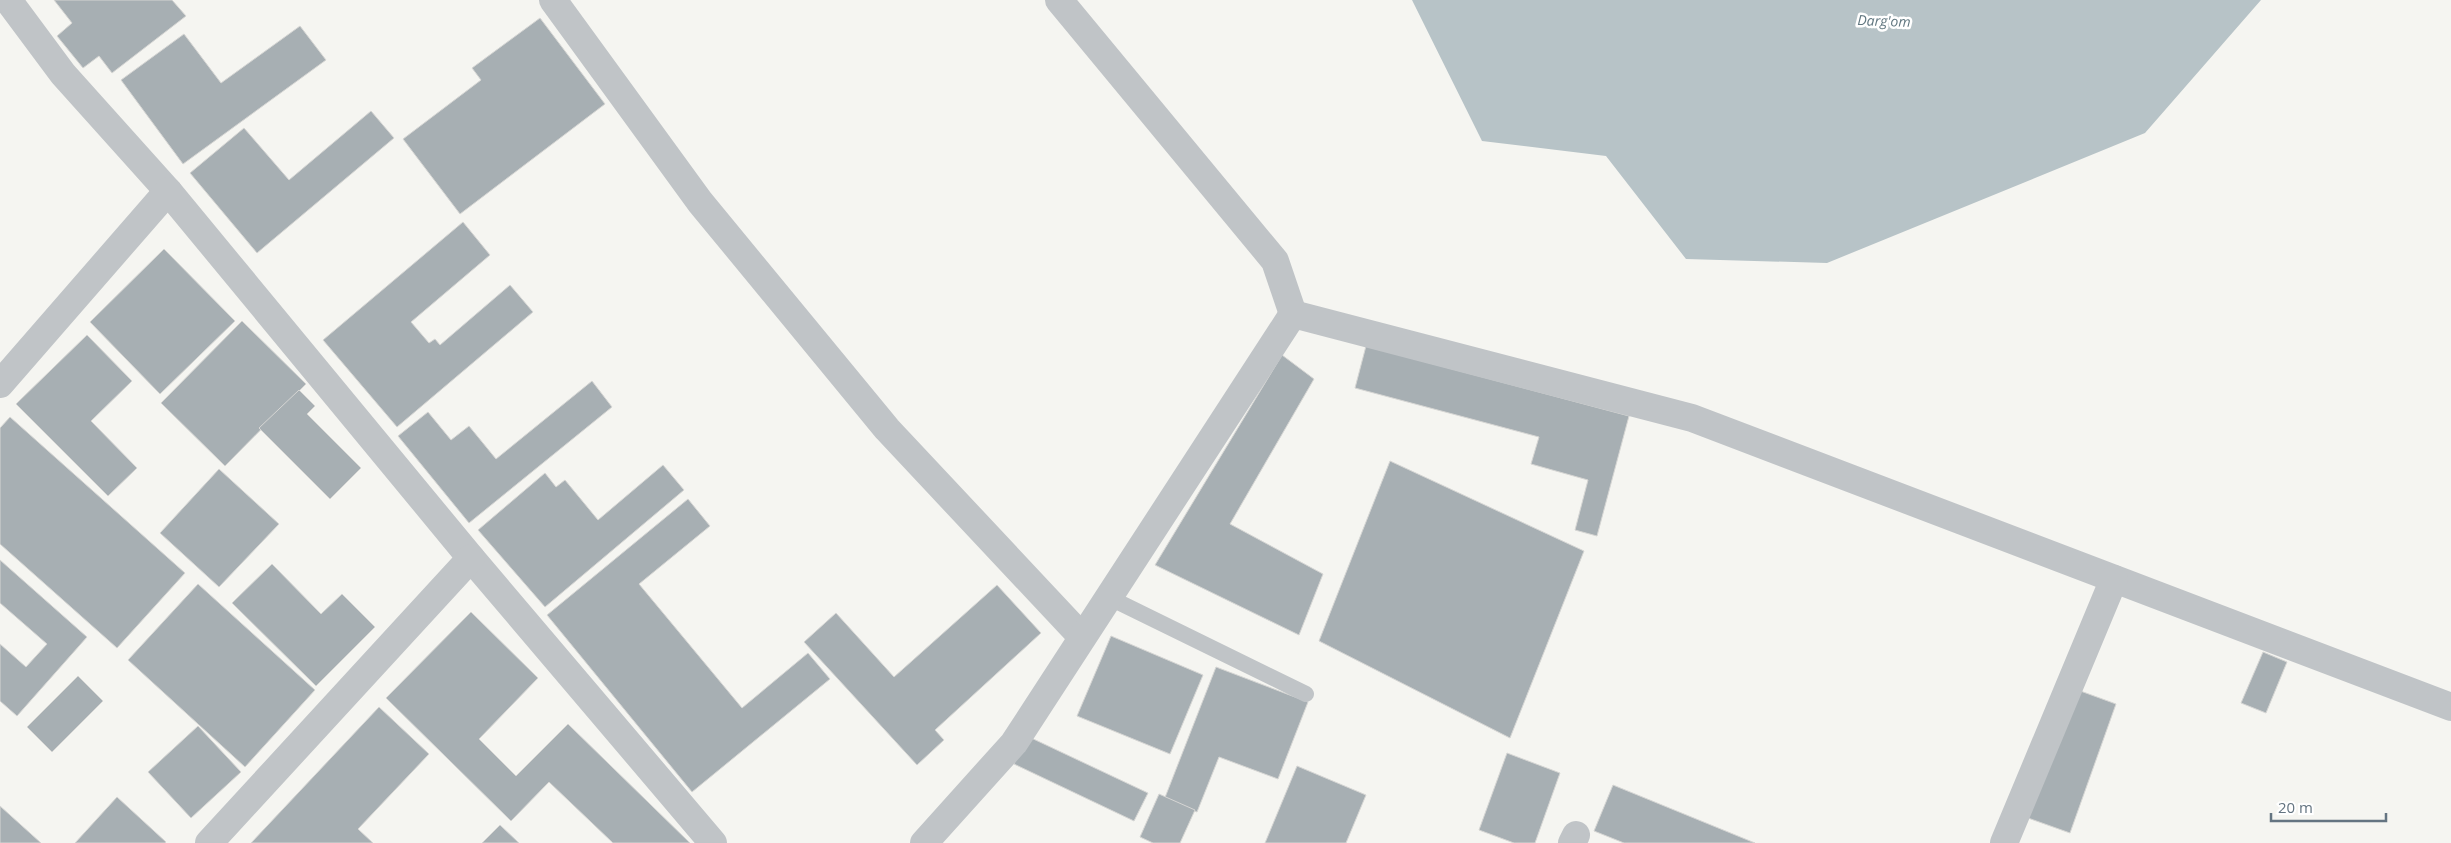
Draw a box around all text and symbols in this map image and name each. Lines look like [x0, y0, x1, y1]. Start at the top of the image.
water label: Darg'om [1857, 10, 1911, 31]
scale bar [2271, 790, 2386, 822]
text: 20 m [2278, 797, 2313, 817]

